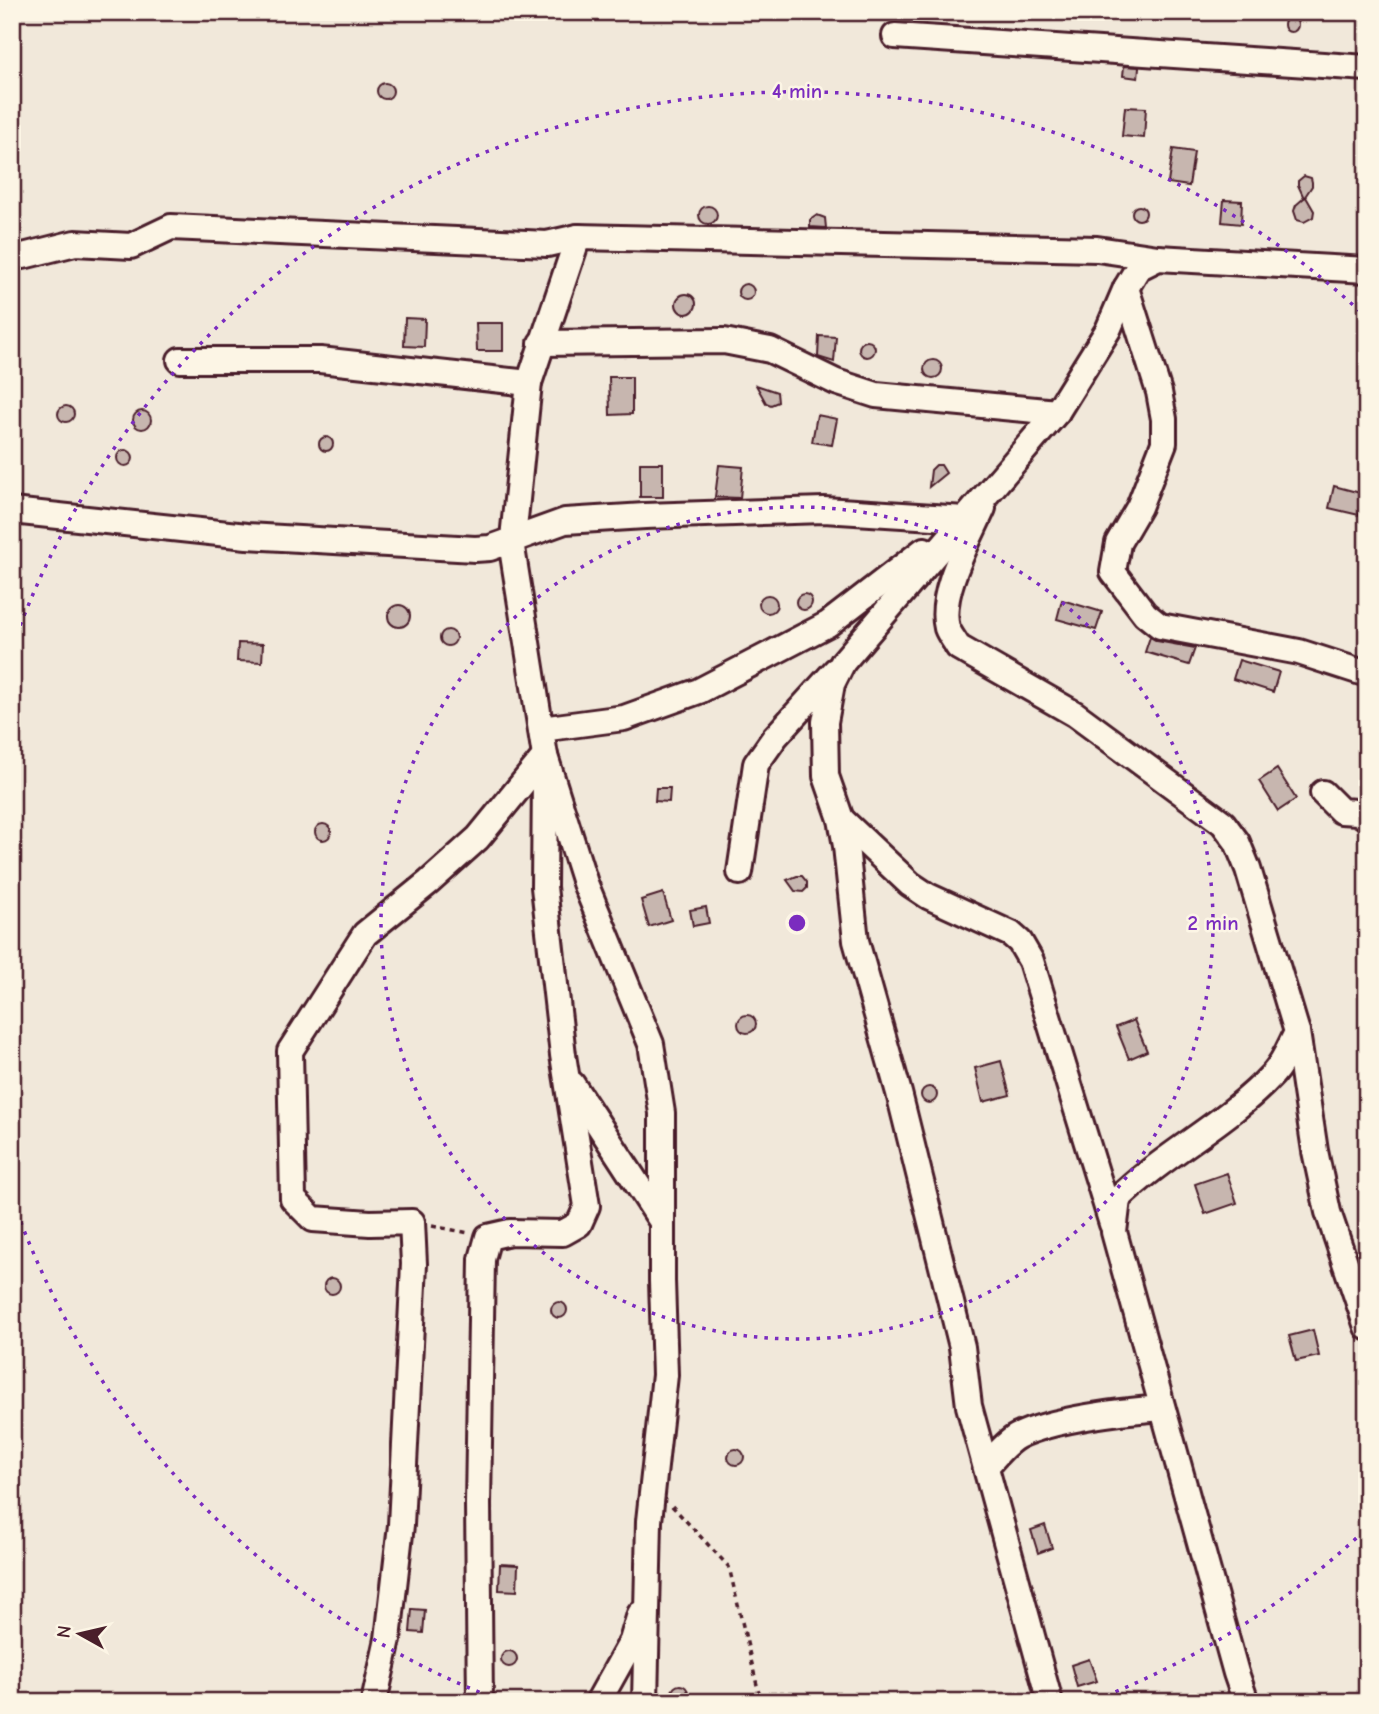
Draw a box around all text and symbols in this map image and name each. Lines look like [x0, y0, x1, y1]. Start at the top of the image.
text: 4 min [772, 79, 822, 103]
centre of rings [785, 911, 809, 935]
text: 2 min [1187, 911, 1239, 935]
north arrow [46, 1598, 116, 1668]
text: N [52, 1624, 76, 1639]

